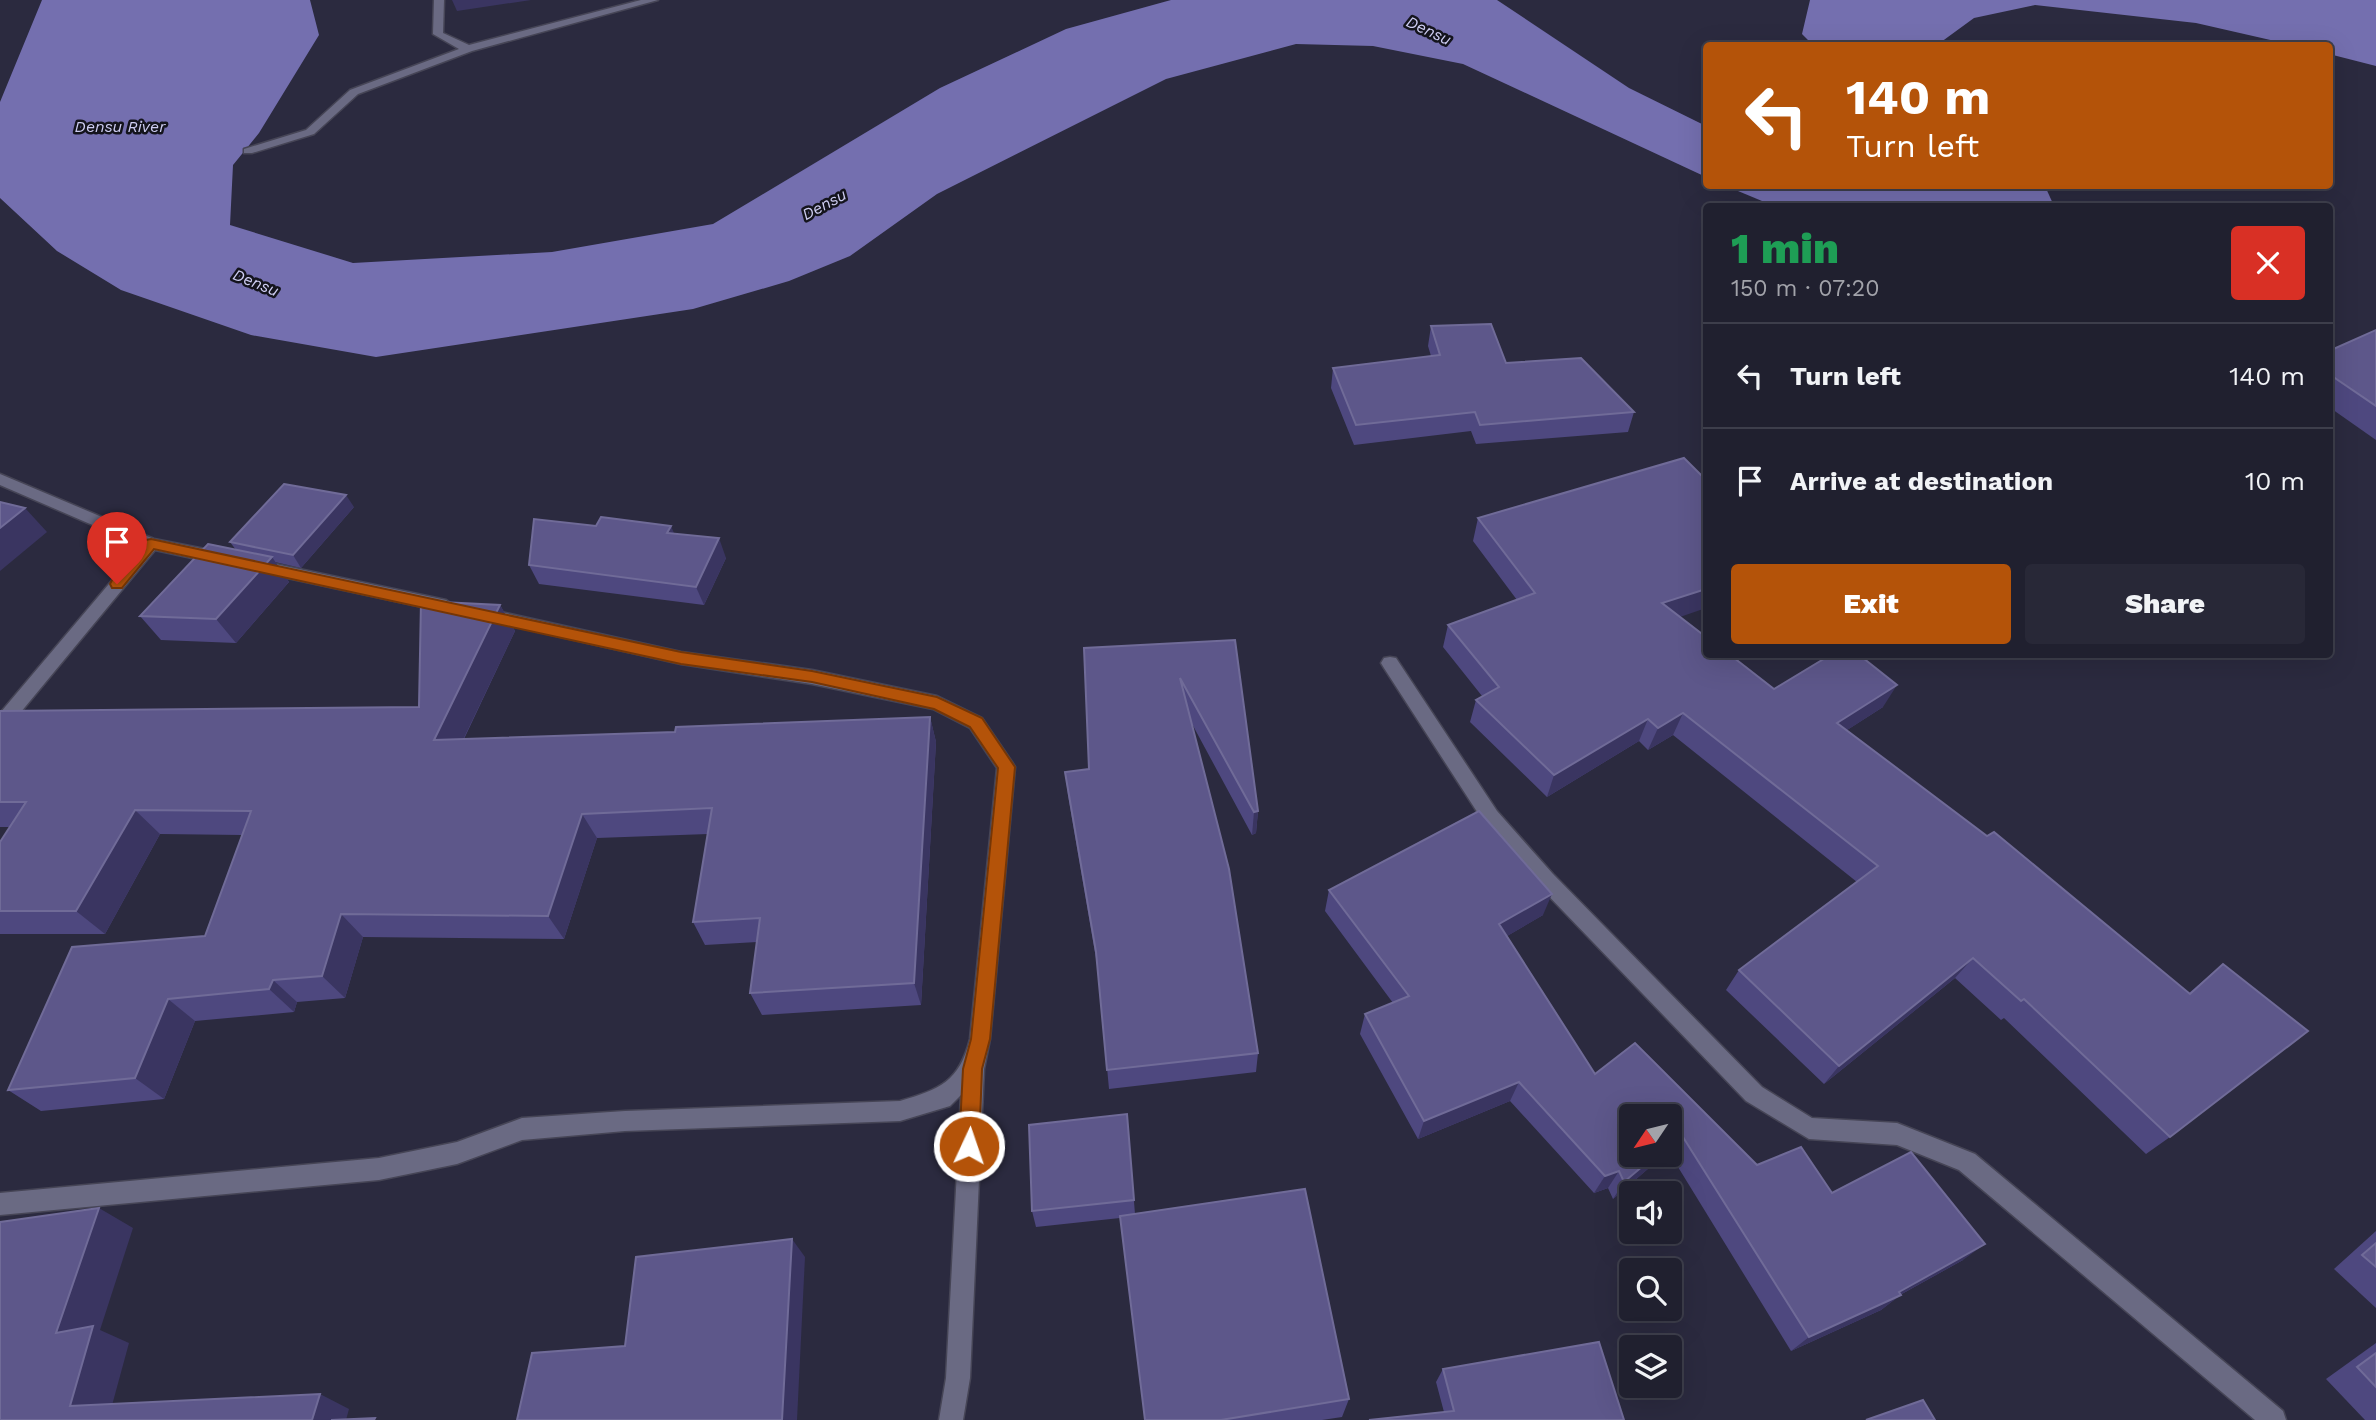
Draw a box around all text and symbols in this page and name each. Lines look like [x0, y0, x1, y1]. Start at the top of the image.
water label: Densu [1403, 12, 1455, 49]
text: 140 m [1846, 68, 1990, 126]
icon: left [1731, 70, 1822, 161]
water label: Densu River [75, 117, 166, 136]
text: Turn left [1846, 127, 1979, 165]
water label: Densu [799, 185, 850, 224]
text: 1 min [1731, 224, 1839, 273]
button: close [2231, 226, 2305, 300]
water label: Densu [230, 265, 282, 300]
text: 150 m · 07:20 [1731, 275, 1880, 302]
icon: left [1731, 357, 1769, 395]
text: Turn left [1790, 361, 1901, 391]
text: 140 m [2229, 361, 2305, 391]
icon: arrive [1731, 462, 1769, 500]
text: Arrive at destination [1790, 466, 2053, 496]
text: 10 m [2245, 466, 2305, 496]
pin [87, 512, 147, 584]
icon: arrive [98, 523, 136, 561]
button: Exit [1731, 564, 2011, 644]
button: Share [2025, 564, 2305, 644]
north arrow [1619, 1104, 1682, 1167]
map controls [1619, 1104, 1682, 1398]
position arrow [932, 1109, 1006, 1183]
button: sound [1619, 1181, 1682, 1244]
button: search [1619, 1258, 1682, 1321]
button: layers [1619, 1335, 1682, 1398]

